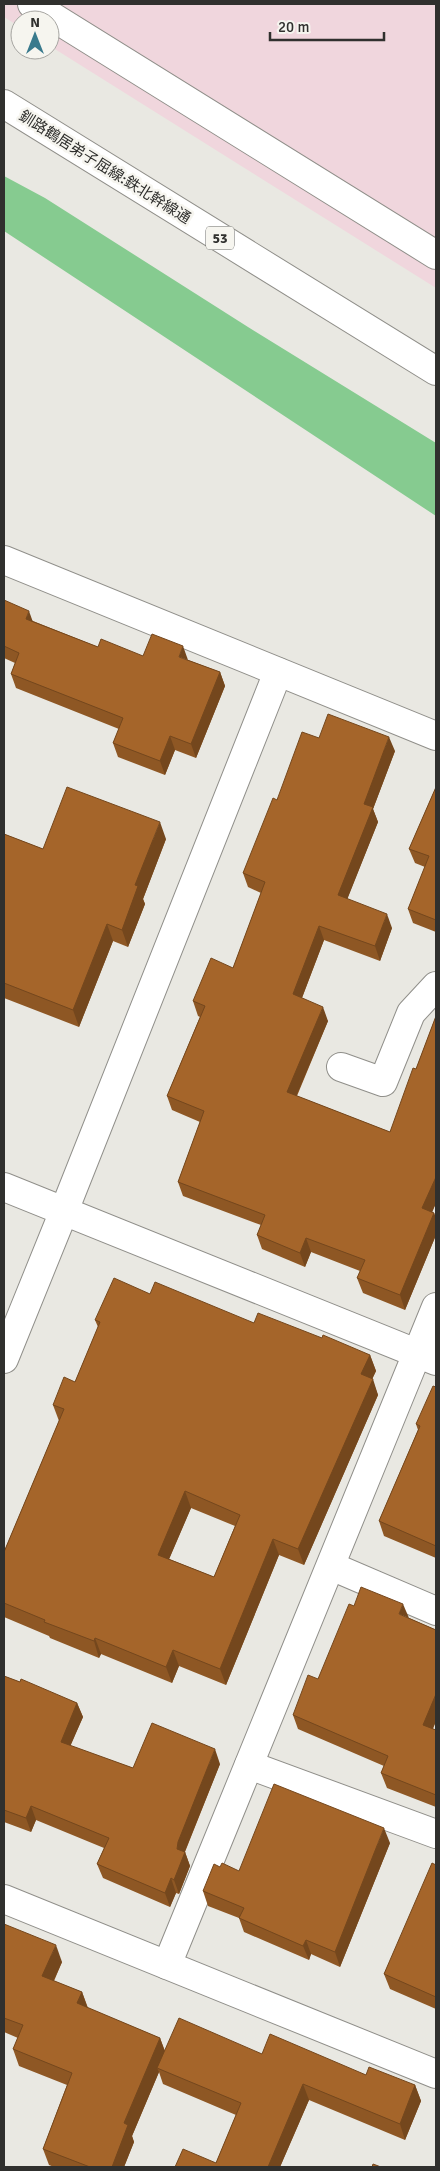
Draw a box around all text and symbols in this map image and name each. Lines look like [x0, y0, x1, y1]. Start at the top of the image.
north arrow [10, 10, 60, 60]
scale bar [270, 10, 384, 42]
text: N [30, 14, 40, 31]
text: 20 m [278, 18, 309, 36]
street label: 釧路鶴居弟子屈線:鉄北幹線通 [16, 107, 194, 227]
road number: 53 [206, 227, 234, 250]

